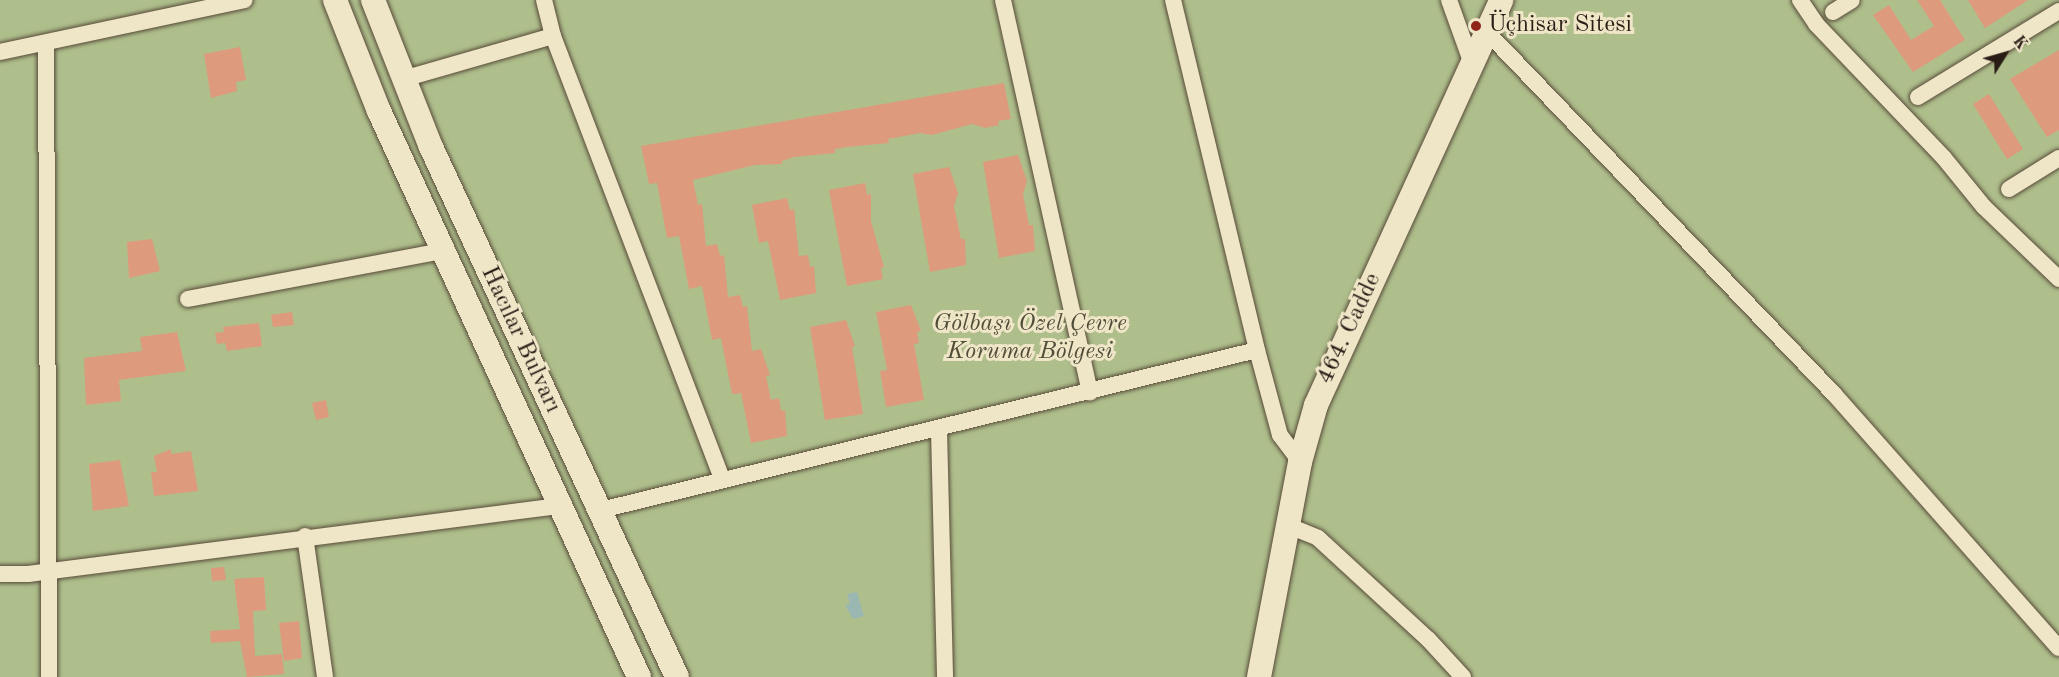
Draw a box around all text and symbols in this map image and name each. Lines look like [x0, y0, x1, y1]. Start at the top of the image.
place label: Üçhisar Sitesi [1488, 12, 1632, 40]
marker: Üçhisar Sitesi [1469, 19, 1483, 33]
north arrow [1975, 24, 2035, 84]
text: K [2009, 33, 2029, 53]
street label: Hacılar Bulvarı [473, 262, 567, 418]
street label: 464. Cadde [1312, 269, 1388, 389]
park label: Gölbaşı Özel Çevre Koruma Bölgesi [933, 311, 1127, 367]

